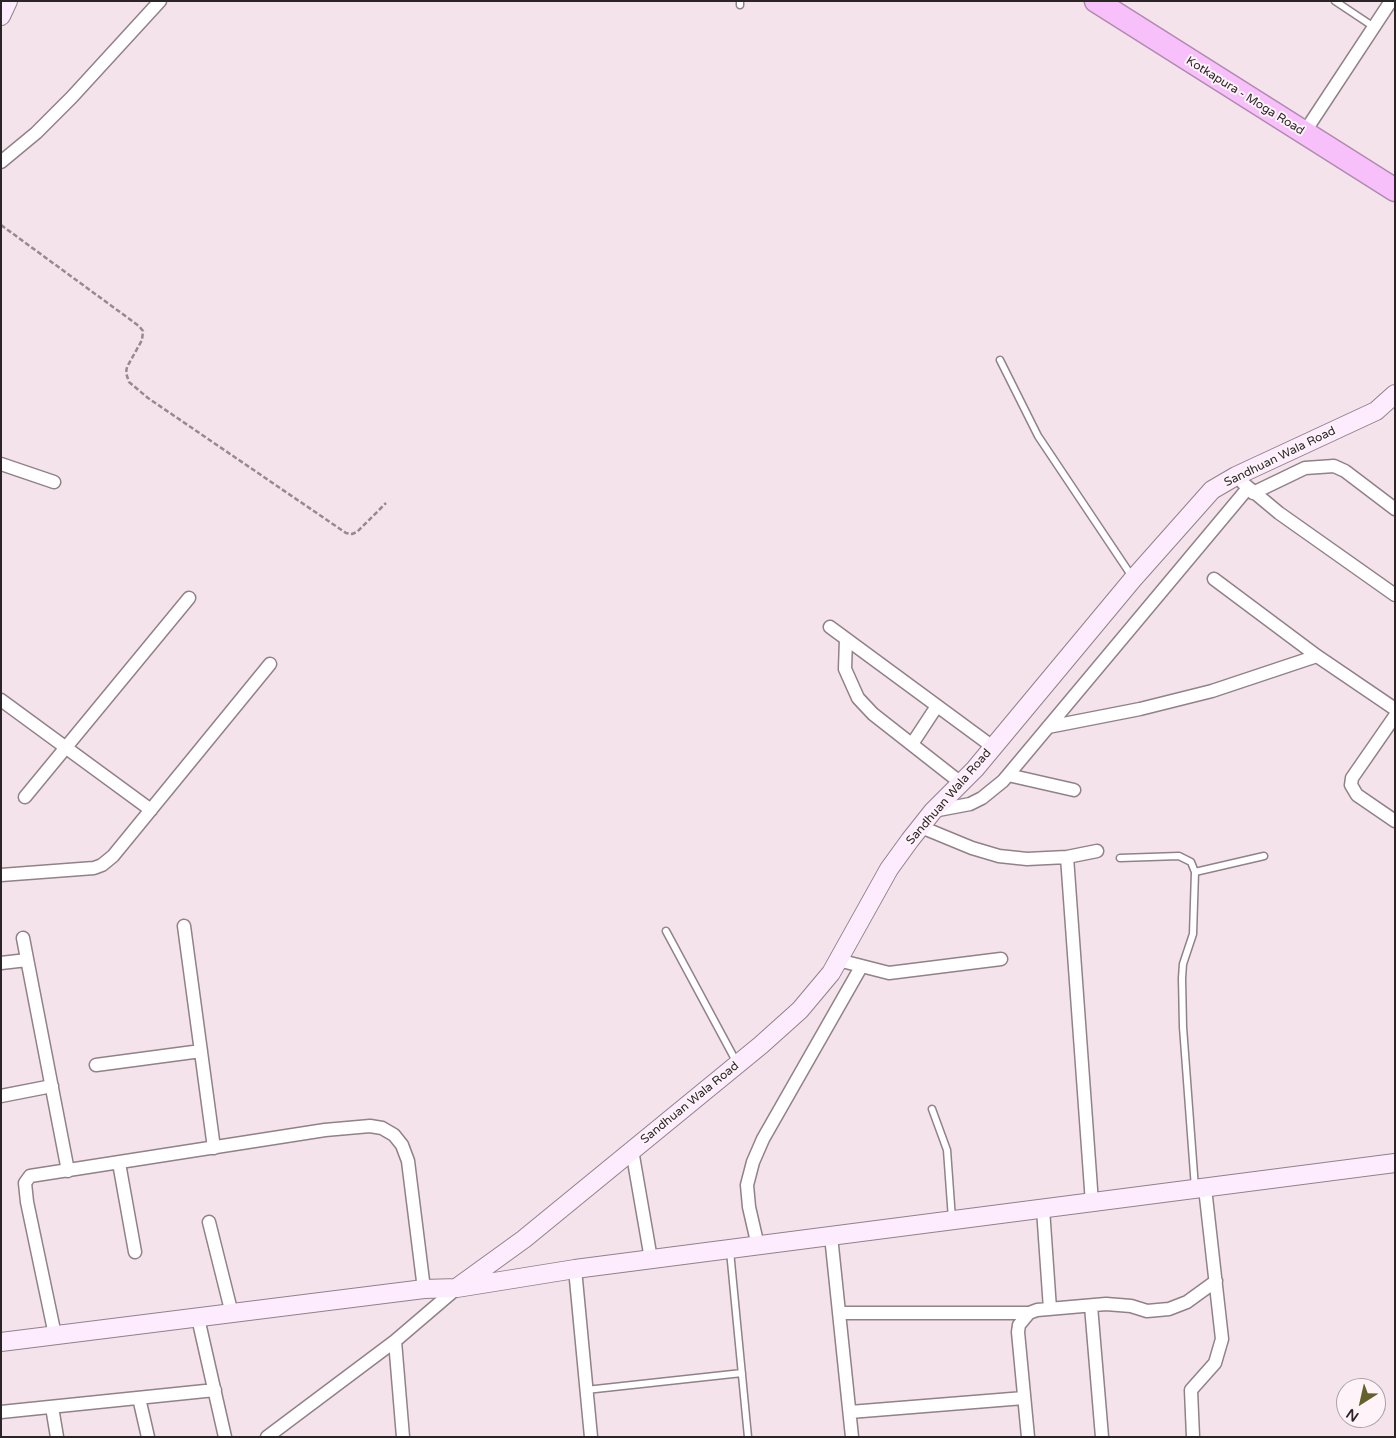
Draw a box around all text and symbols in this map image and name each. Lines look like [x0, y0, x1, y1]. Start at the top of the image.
street label: Kotkapura - Moga Road [1183, 54, 1307, 138]
street label: Sandhuan Wala Road [1222, 424, 1338, 490]
street label: Sandhuan Wala Road [903, 746, 995, 848]
street label: Sandhuan Wala Road [638, 1059, 742, 1147]
north arrow [1336, 1378, 1386, 1428]
text: N [1343, 1405, 1362, 1425]

